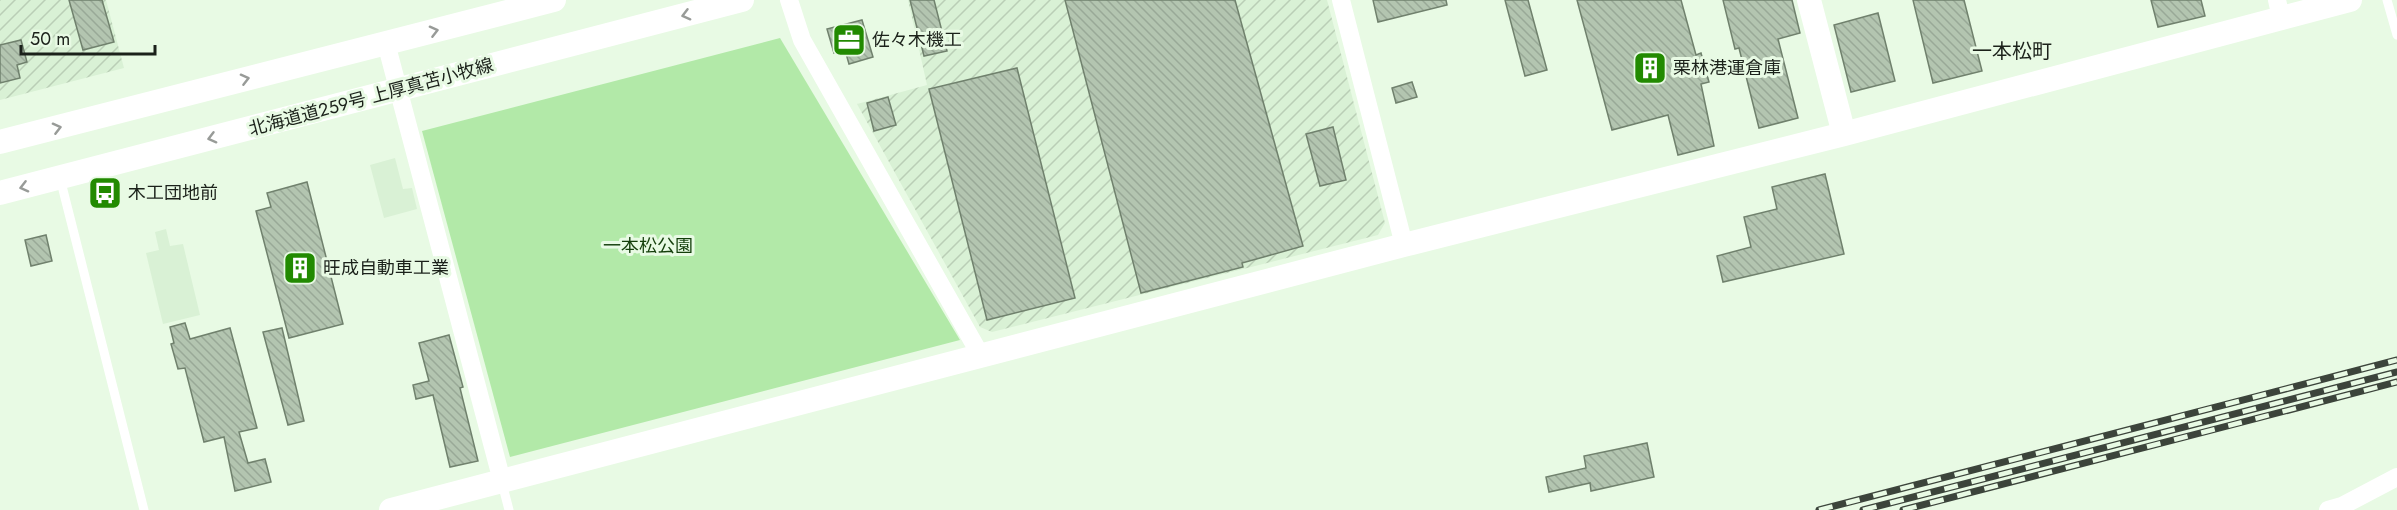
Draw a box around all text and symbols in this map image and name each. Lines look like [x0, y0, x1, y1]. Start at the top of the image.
one-way arrow [681, 7, 691, 20]
scale bar [21, 18, 154, 56]
office icon: 佐々木機工 [831, 22, 867, 58]
one-way arrow [429, 25, 439, 38]
text: 50 m [30, 26, 70, 52]
place label: 佐々木機工 [872, 27, 962, 53]
district label: 一本松町 [1972, 37, 2052, 66]
building icon: 栗林港運倉庫 [1632, 50, 1668, 86]
street label: 北海道道259号 上厚真苫小牧線 [246, 52, 496, 142]
place label: 栗林港運倉庫 [1673, 55, 1781, 81]
one-way arrow [240, 74, 250, 87]
one-way arrow [51, 122, 61, 135]
one-way arrow [208, 130, 218, 143]
bus stop icon: 木工団地前 [87, 175, 123, 211]
one-way arrow [19, 179, 29, 192]
place label: 木工団地前 [128, 180, 218, 206]
park label: 一本松公園 [603, 233, 693, 259]
building icon: 旺成自動車工業 [282, 250, 318, 286]
place label: 旺成自動車工業 [323, 255, 449, 281]

